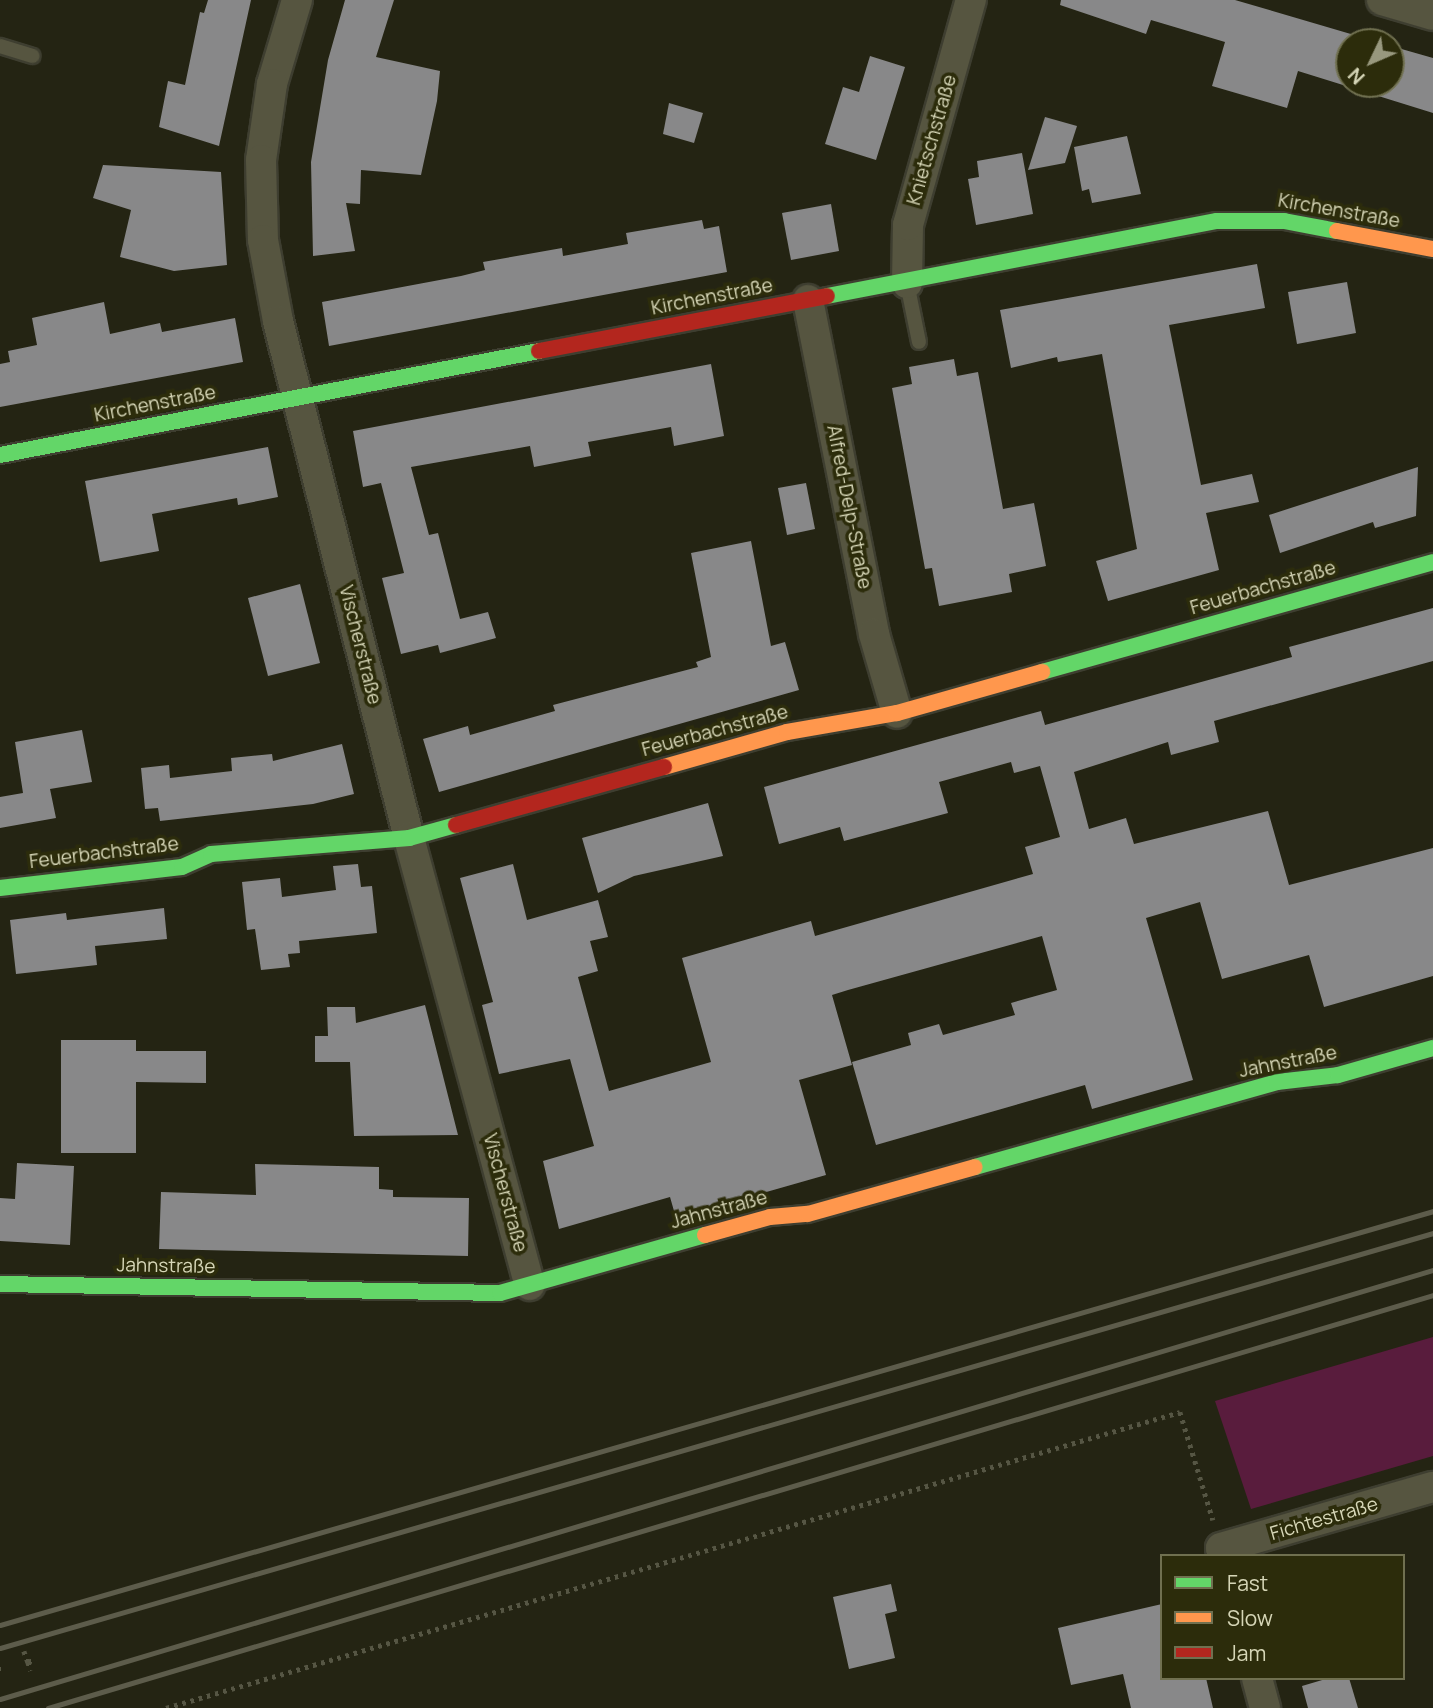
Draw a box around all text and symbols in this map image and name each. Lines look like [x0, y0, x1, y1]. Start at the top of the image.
north arrow [1335, 28, 1405, 98]
text: N [1342, 62, 1370, 90]
street label: Knietschstraße [902, 72, 962, 208]
street label: Kirchenstraße [1276, 189, 1402, 233]
street label: Kirchenstraße [649, 274, 775, 320]
street label: Kirchenstraße [92, 381, 218, 427]
street label: Alfred-Delp-Straße [822, 423, 876, 591]
street label: Feuerbachstraße [1188, 556, 1338, 620]
street label: Vischerstraße [334, 583, 386, 707]
street label: Feuerbachstraße [639, 701, 791, 761]
street label: Feuerbachstraße [28, 833, 180, 873]
street label: Jahnstraße [1237, 1041, 1339, 1083]
street label: Vischerstraße [478, 1131, 532, 1255]
street label: Jahnstraße [668, 1186, 770, 1234]
street label: Jahnstraße [116, 1254, 216, 1278]
street label: Fichtestraße [1267, 1493, 1381, 1545]
legend [1160, 1554, 1405, 1680]
text: Fast [1227, 1569, 1268, 1597]
text: Slow [1227, 1604, 1273, 1632]
text: Jam [1227, 1639, 1266, 1667]

